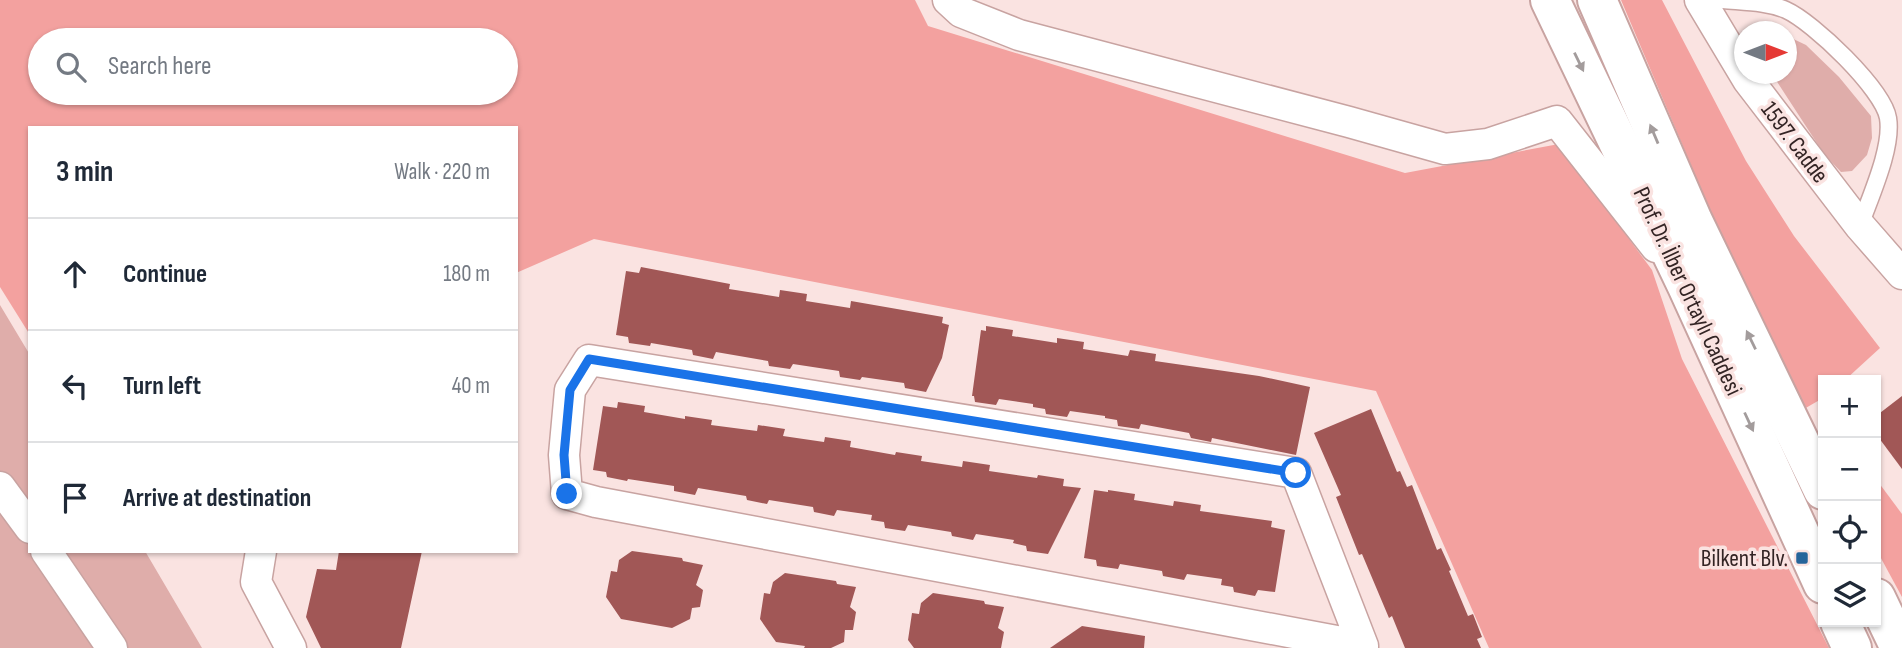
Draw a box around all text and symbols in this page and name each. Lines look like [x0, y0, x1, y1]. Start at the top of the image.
north arrow [1734, 21, 1797, 84]
search box [28, 28, 518, 105]
icon: search [52, 48, 90, 86]
text: Search here [108, 51, 211, 82]
one-way arrow [1574, 51, 1585, 72]
street label: 1597. Cadde [1755, 96, 1835, 189]
one-way arrow [1648, 124, 1659, 145]
text: 3 min [56, 154, 113, 190]
text: Walk · 220 m [394, 158, 490, 186]
street label: Prof. Dr. İlber Ortaylı Caddesi [1627, 182, 1749, 400]
icon: ahead [56, 255, 94, 293]
text: Continue [123, 259, 207, 290]
text: 180 m [443, 260, 490, 288]
one-way arrow [1745, 330, 1756, 350]
icon: left [56, 367, 94, 405]
text: Turn left [123, 371, 201, 402]
text: 40 m [452, 372, 490, 400]
map controls [1818, 375, 1881, 627]
button: + [1818, 375, 1881, 438]
one-way arrow [1744, 412, 1755, 433]
button: − [1818, 438, 1881, 501]
route start [1280, 457, 1311, 488]
route end [551, 478, 582, 509]
icon: arrive [56, 479, 94, 517]
text: Arrive at destination [123, 483, 311, 514]
button: locate [1818, 501, 1881, 564]
place label: Bilkent Blv. [1701, 544, 1788, 573]
marker: Bilkent Blv. [1794, 550, 1810, 566]
button: layers [1818, 564, 1881, 627]

